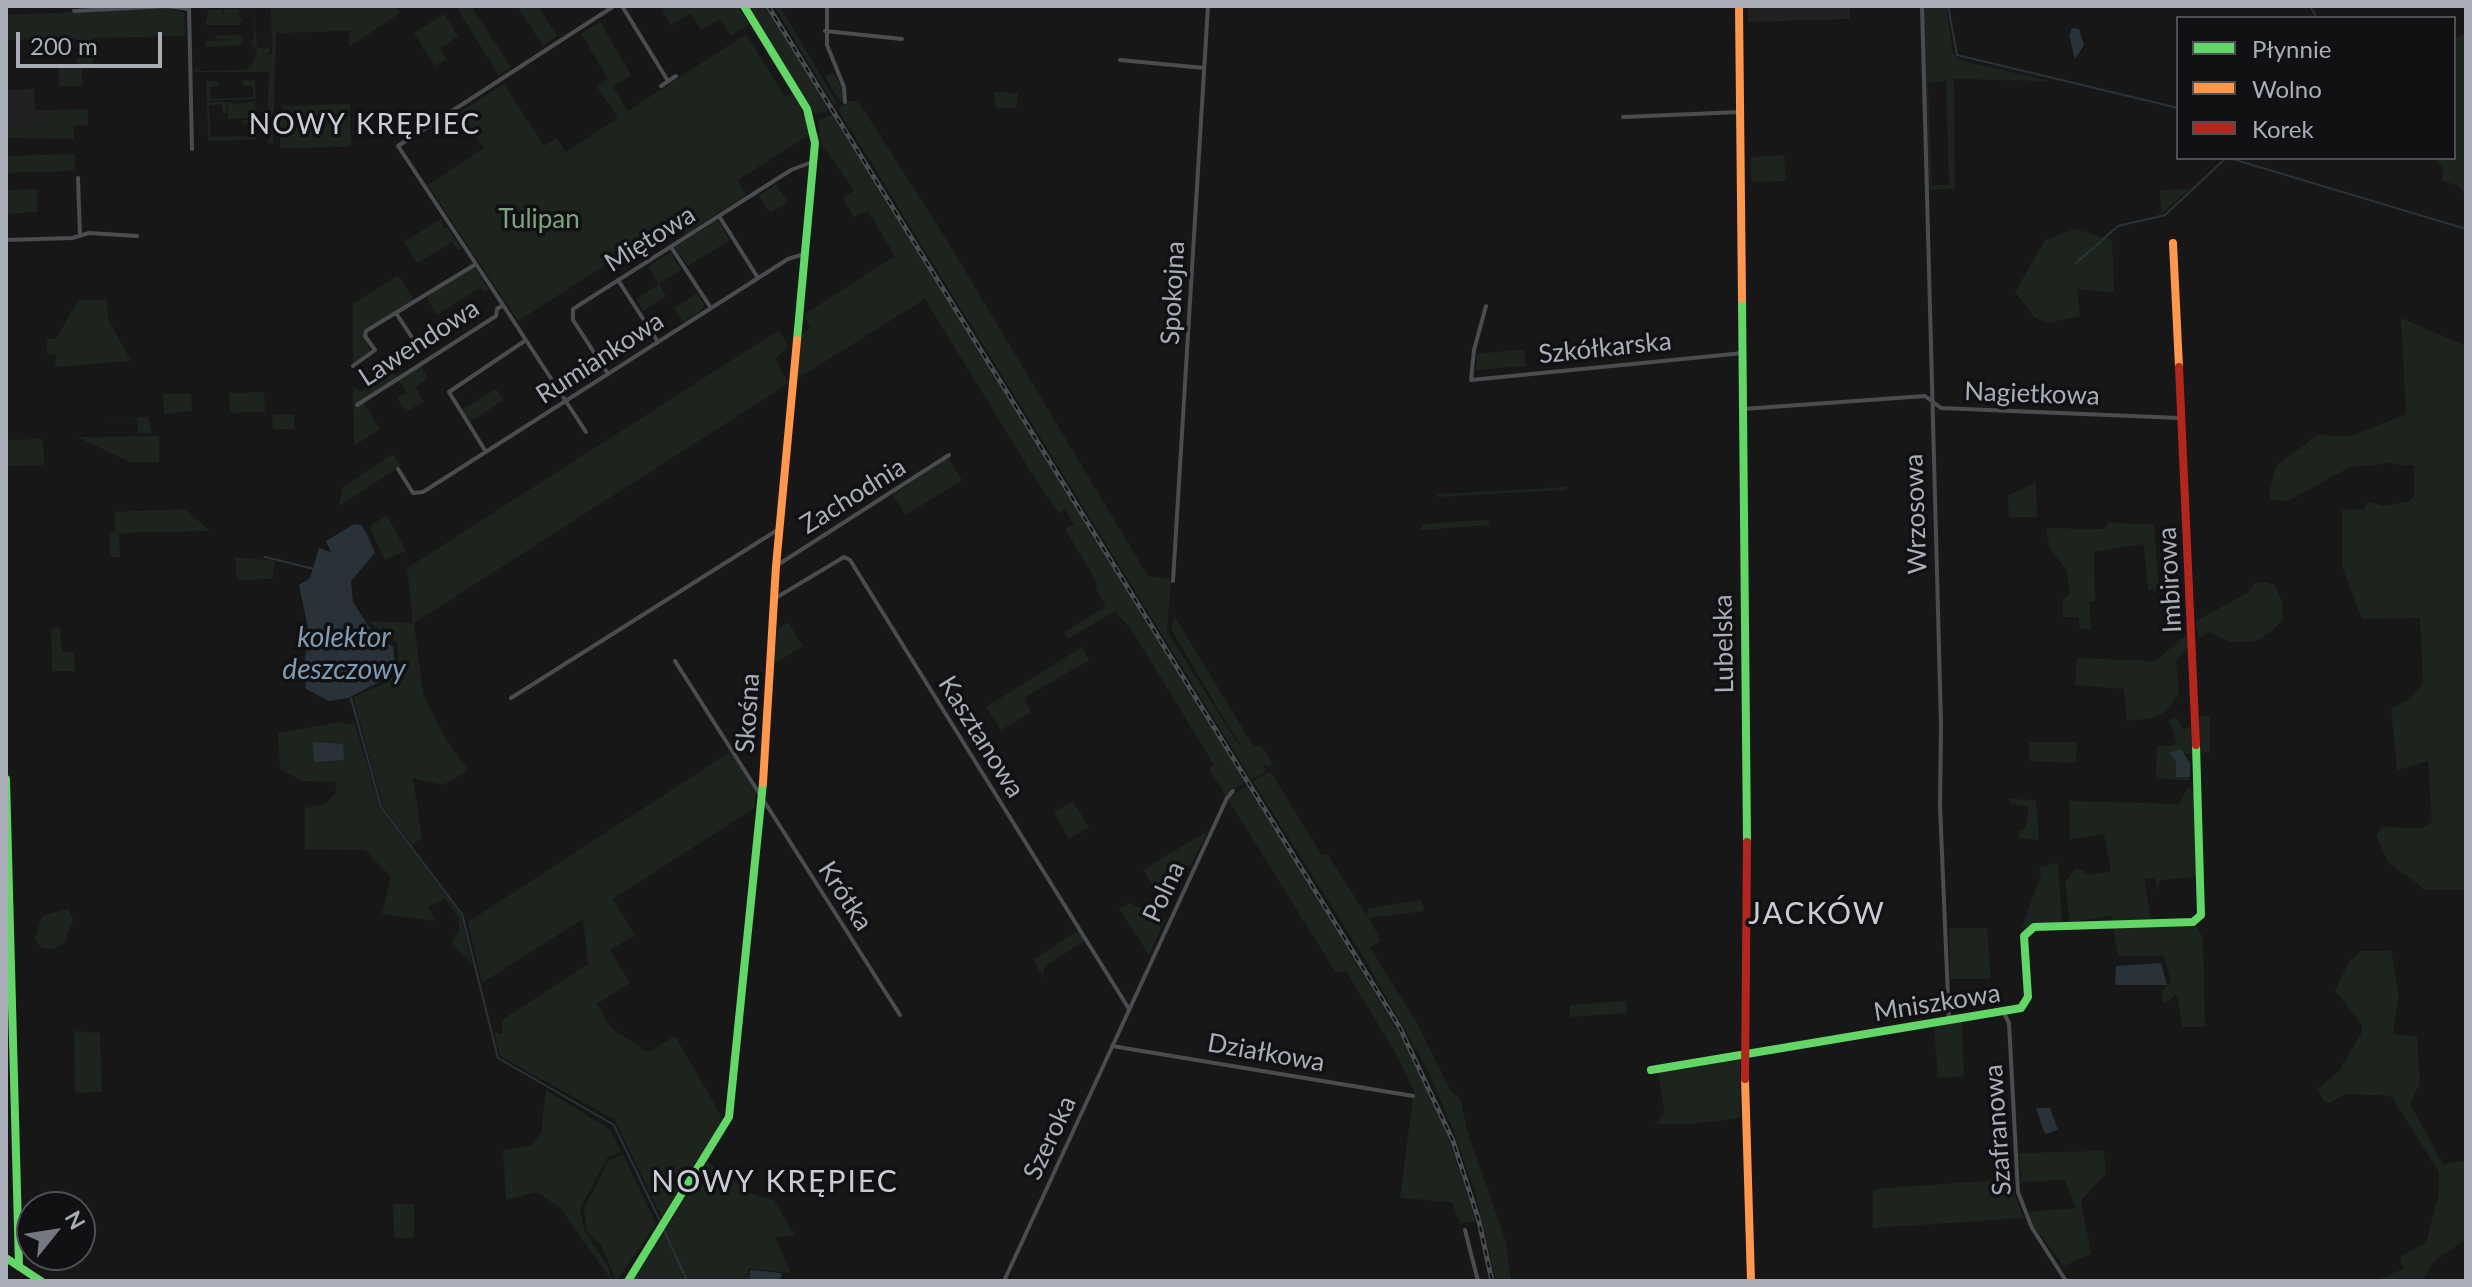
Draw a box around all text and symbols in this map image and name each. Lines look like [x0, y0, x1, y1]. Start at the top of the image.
scale bar [20, 16, 166, 66]
legend [2176, 16, 2456, 160]
text: 200 m [30, 31, 98, 60]
text: Płynnie [2252, 34, 2331, 63]
text: Wolno [2252, 74, 2322, 103]
district label: NOWY KRĘPIEC [249, 108, 481, 142]
text: Korek [2252, 114, 2314, 143]
street label: Miętowa [599, 199, 701, 279]
park label: Tulipan [498, 204, 580, 236]
street label: Spokojna [1155, 240, 1191, 346]
street label: Lawendowa [353, 293, 485, 393]
street label: Rumiankowa [530, 305, 670, 411]
street label: Szkółkarska [1537, 326, 1673, 370]
street label: Nagietkowa [1964, 376, 2100, 412]
street label: Zachodnia [795, 451, 911, 541]
street label: Wrzosowa [1898, 453, 1934, 575]
street label: Imbirowa [2152, 526, 2188, 634]
street label: Lubelska [1708, 594, 1740, 694]
water label: kolektor deszczowy [282, 621, 406, 687]
street label: Kasztanowa [931, 670, 1031, 804]
street label: Skośna [730, 672, 766, 754]
street label: Krótka [811, 856, 879, 936]
street label: Polna [1137, 857, 1191, 927]
district label: JACKÓW [1748, 896, 1886, 932]
street label: Mniszkowa [1871, 978, 2003, 1028]
street label: Działkowa [1205, 1027, 1327, 1079]
street label: Szafranowa [1978, 1063, 2018, 1197]
street label: Szeroka [1017, 1091, 1083, 1185]
district label: NOWY KRĘPIEC [651, 1164, 899, 1200]
north arrow [16, 1191, 96, 1271]
text: N [60, 1206, 91, 1234]

